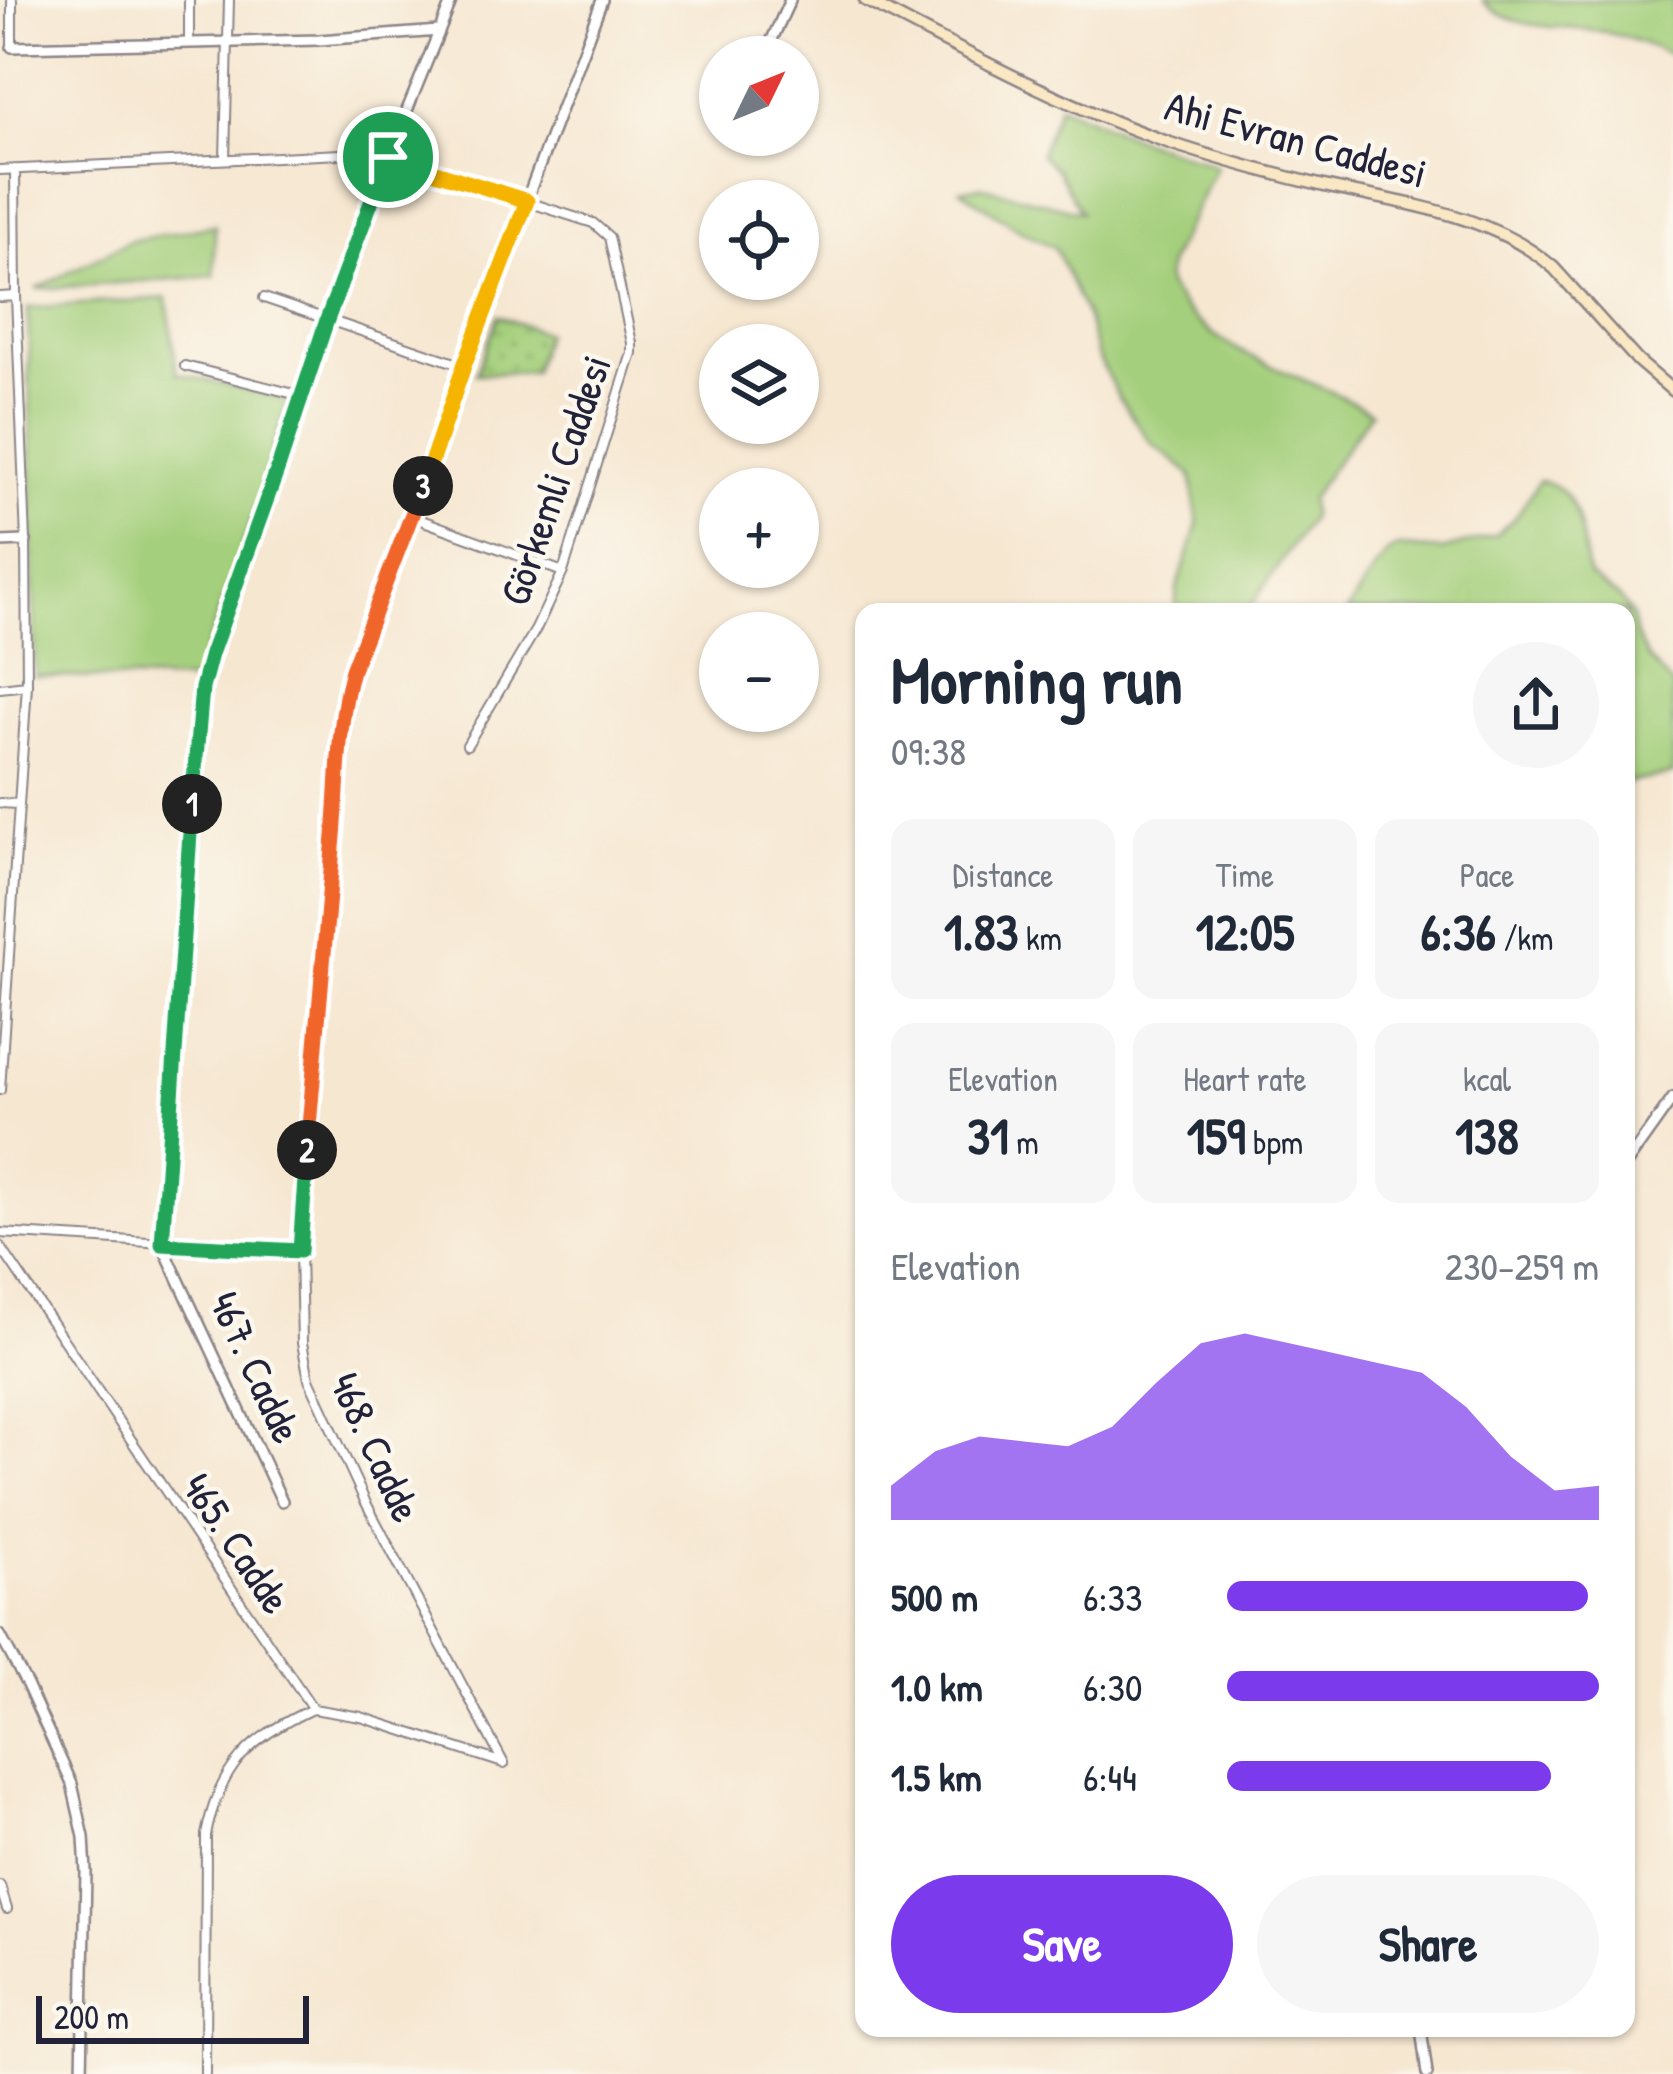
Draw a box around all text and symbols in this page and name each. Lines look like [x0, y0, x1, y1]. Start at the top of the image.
north arrow [699, 36, 819, 156]
map controls [699, 36, 819, 732]
street label: Ahi Evran Caddesi [1159, 76, 1433, 201]
pin [337, 106, 439, 208]
icon: arrive [355, 124, 421, 190]
button: locate [699, 180, 819, 300]
button: layers [699, 324, 819, 444]
street label: Görkemli Caddesi [485, 347, 624, 612]
pin: 3 [393, 456, 453, 516]
text: 3 [416, 464, 430, 508]
button: + [699, 468, 819, 588]
button: − [699, 612, 819, 732]
text: Morning run [891, 634, 1183, 724]
button: share [1473, 642, 1599, 768]
text: 09:38 [891, 724, 966, 777]
pin: 1 [162, 774, 222, 834]
text: 1 [186, 782, 198, 826]
text: Distance [953, 853, 1053, 897]
text: Time [1216, 853, 1274, 897]
text: Pace [1460, 853, 1514, 897]
text: 1.83 [944, 897, 1018, 966]
text: 12:05 [1196, 897, 1294, 966]
text: 6:36 [1420, 897, 1496, 966]
text: km [1018, 916, 1062, 960]
text: /km [1496, 916, 1554, 960]
text: Elevation [948, 1057, 1058, 1101]
text: Heart rate [1183, 1057, 1307, 1101]
text: kcal [1463, 1057, 1511, 1101]
text: 31 [967, 1101, 1009, 1170]
text: 159 [1187, 1101, 1246, 1170]
text: 138 [1455, 1101, 1519, 1170]
pin: 2 [277, 1120, 337, 1180]
text: m [1009, 1120, 1039, 1164]
text: bpm [1246, 1120, 1303, 1164]
text: 2 [299, 1128, 315, 1172]
text: Elevation [891, 1239, 1021, 1292]
text: 230–259 m [1445, 1239, 1599, 1292]
street label: 467. Cadde [197, 1282, 316, 1452]
street label: 468. Cadde [317, 1363, 436, 1531]
street label: 465. Cadde [170, 1461, 305, 1624]
text: 500 m [891, 1570, 978, 1623]
text: 6:33 [1083, 1570, 1143, 1623]
text: 1.0 km [891, 1660, 983, 1713]
text: 6:30 [1083, 1660, 1143, 1713]
text: 1.5 km [891, 1750, 982, 1803]
text: 6:44 [1083, 1750, 1137, 1803]
button: Save [891, 1875, 1233, 2013]
button: Share [1257, 1875, 1599, 2013]
scale bar [36, 1990, 309, 2043]
text: 200 m [54, 1995, 129, 2039]

